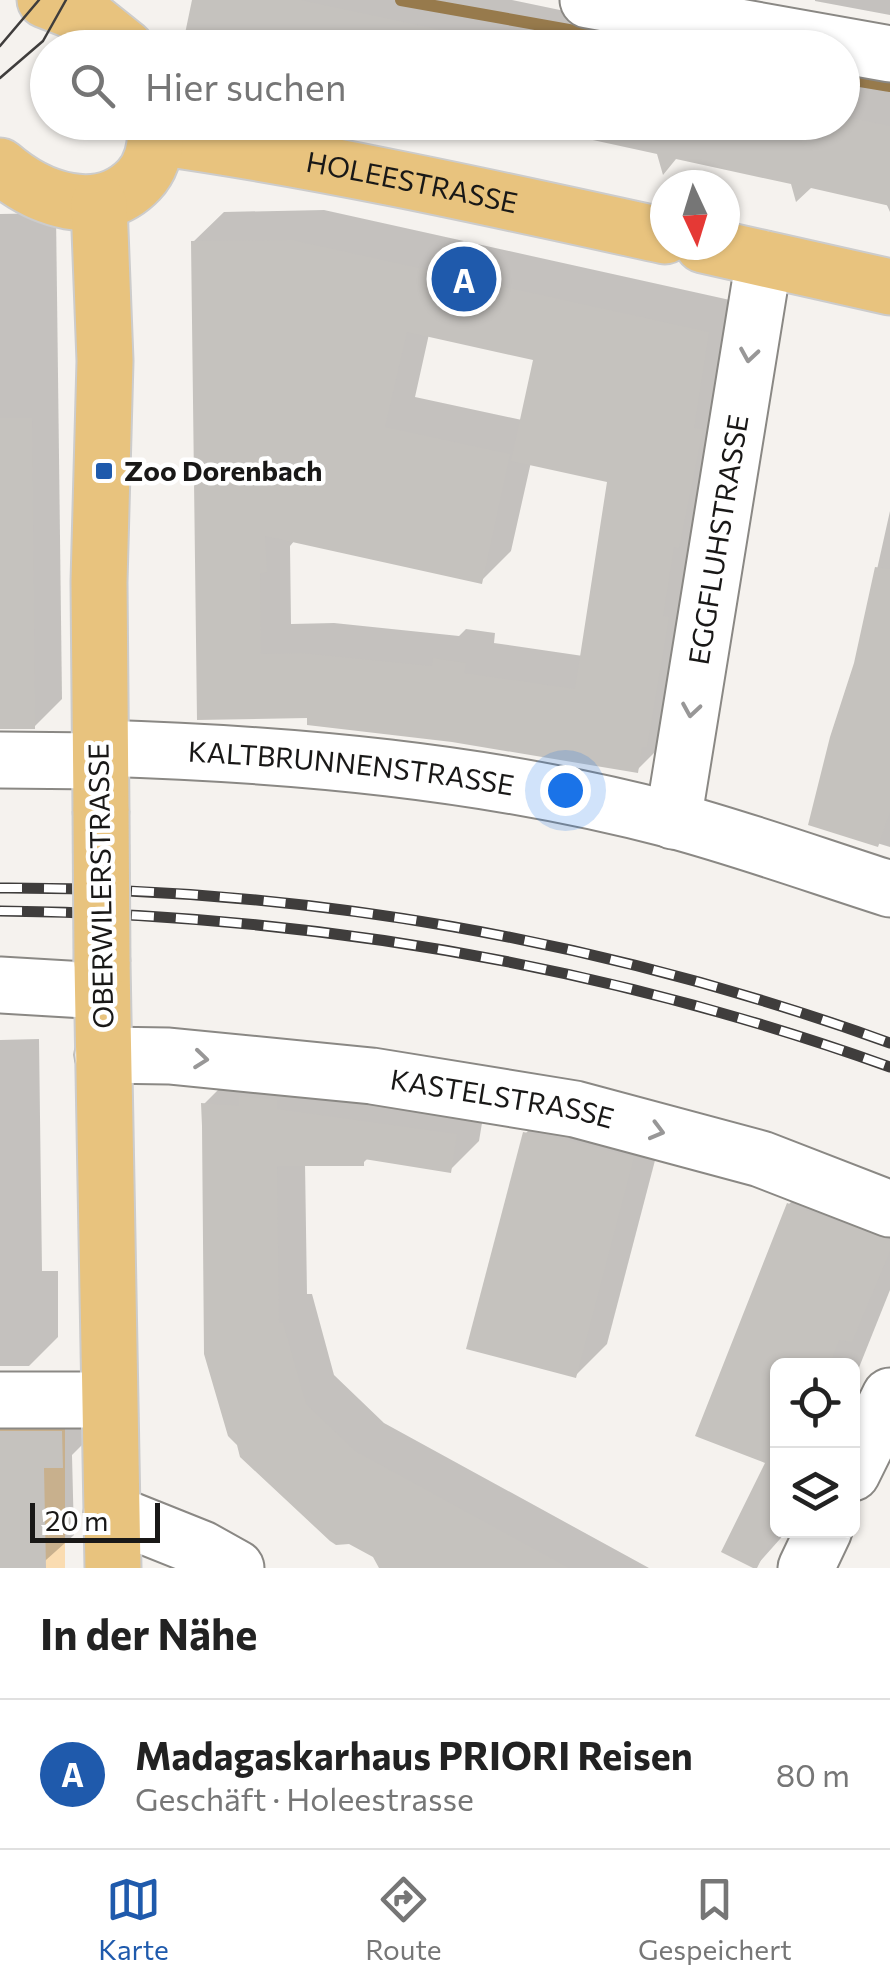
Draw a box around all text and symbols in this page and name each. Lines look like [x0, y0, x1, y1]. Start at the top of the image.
search box [30, 30, 860, 140]
icon: search [65, 58, 120, 113]
text: Hier suchen [145, 62, 347, 109]
street label: HOLEESTRASSE [304, 144, 521, 219]
north arrow [650, 170, 740, 260]
pin: A [432, 242, 496, 316]
one-way arrow [739, 347, 760, 363]
street label: EGGFLUHSTRASSE [681, 412, 755, 667]
place label: Zoo Dorenbach [124, 453, 323, 487]
marker: Zoo Dorenbach [93, 460, 115, 482]
one-way arrow [681, 702, 702, 719]
street label: KALTBRUNNENSTRASSE [187, 734, 517, 802]
street label: OBERWILERSTRASSE [81, 743, 119, 1029]
your location [540, 765, 591, 816]
one-way arrow [193, 1048, 209, 1069]
street label: KASTELSTRASSE [388, 1061, 618, 1135]
one-way arrow [647, 1119, 665, 1140]
map controls [770, 1358, 860, 1538]
button: locate [770, 1358, 860, 1448]
button: layers [770, 1448, 860, 1538]
scale bar [30, 1498, 160, 1542]
text: 20 m [45, 1503, 109, 1537]
text: In der Nähe [40, 1607, 257, 1659]
text: Madagaskarhaus PRIORI Reisen [135, 1731, 693, 1778]
text: A [61, 1754, 84, 1794]
text: 80 m [776, 1754, 850, 1794]
text: Geschäft · Holeestrasse [135, 1778, 474, 1818]
tab: Karte [98, 1872, 169, 1966]
tab: Route [365, 1872, 442, 1966]
tab: Gespeichert [638, 1872, 792, 1966]

